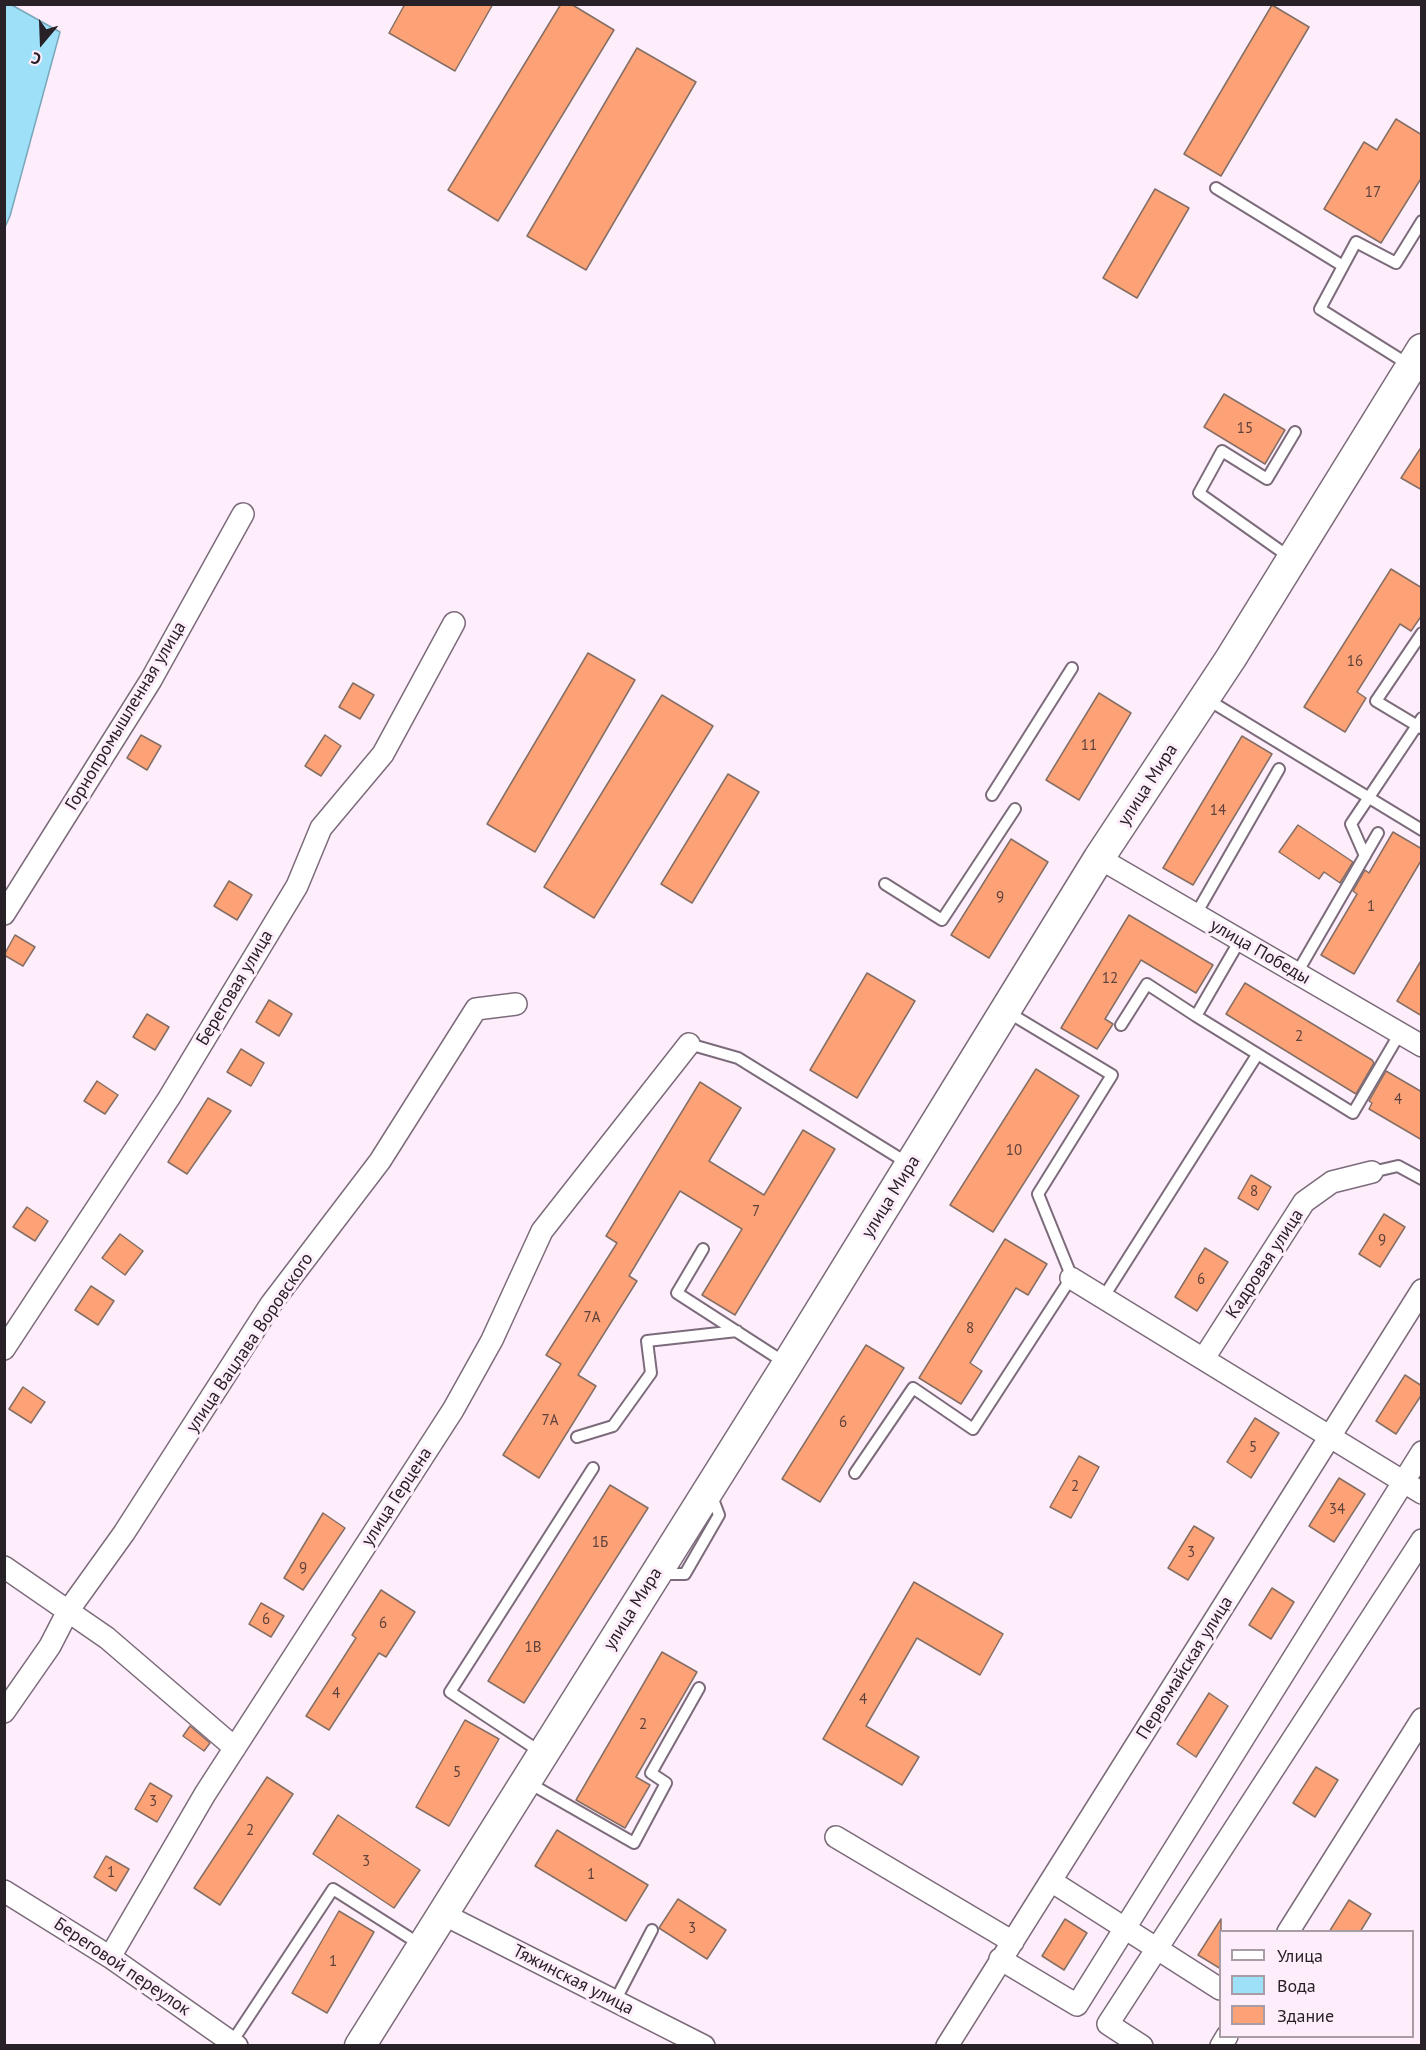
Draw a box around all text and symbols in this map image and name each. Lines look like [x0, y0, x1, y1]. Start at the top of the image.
north arrow [12, 12, 72, 72]
text: С [29, 48, 44, 70]
house number: 17 [1365, 184, 1381, 202]
house number: 15 [1237, 420, 1253, 438]
street label: Горнопромышленная улица [61, 618, 191, 814]
house number: 16 [1347, 653, 1363, 671]
house number: 11 [1081, 737, 1097, 755]
street label: улица Мира [1114, 740, 1182, 830]
house number: 14 [1210, 802, 1226, 820]
house number: 9 [996, 889, 1004, 907]
house number: 1 [1367, 898, 1375, 916]
street label: улица Победы [1206, 915, 1314, 989]
street label: Береговая улица [192, 926, 278, 1050]
house number: 12 [1102, 970, 1118, 988]
house number: 2 [1295, 1028, 1303, 1046]
house number: 4 [1394, 1091, 1402, 1109]
house number: 10 [1006, 1142, 1022, 1160]
street label: улица Мира [857, 1152, 925, 1242]
house number: 8 [1250, 1183, 1258, 1201]
house number: 7 [752, 1203, 760, 1221]
street label: Кадровая улица [1222, 1205, 1308, 1323]
house number: 9 [1378, 1232, 1386, 1250]
street label: улица Вацлава Воровского [182, 1249, 318, 1437]
house number: 6 [1197, 1271, 1205, 1289]
house number: 7А [584, 1309, 600, 1327]
house number: 8 [966, 1320, 974, 1338]
house number: 7А [542, 1412, 558, 1430]
house number: 6 [839, 1414, 847, 1432]
house number: 5 [1249, 1439, 1257, 1457]
street label: улица Герцена [357, 1444, 437, 1550]
house number: 2 [1071, 1478, 1079, 1496]
house number: 34 [1329, 1501, 1345, 1519]
house number: 1Б [592, 1534, 608, 1552]
house number: 3 [1187, 1544, 1195, 1562]
house number: 9 [299, 1560, 307, 1578]
street label: улица Мира [599, 1564, 667, 1654]
street label: Первомайская улица [1132, 1593, 1238, 1743]
house number: 6 [262, 1611, 270, 1629]
house number: 6 [379, 1615, 387, 1633]
house number: 1В [525, 1639, 541, 1657]
house number: 4 [332, 1685, 340, 1703]
house number: 4 [859, 1691, 867, 1709]
house number: 2 [639, 1716, 647, 1734]
house number: 5 [453, 1764, 461, 1782]
house number: 3 [149, 1793, 157, 1811]
house number: 2 [246, 1822, 254, 1840]
house number: 3 [362, 1853, 370, 1871]
house number: 1 [107, 1864, 115, 1882]
house number: 1 [587, 1866, 595, 1884]
street label: Береговой переулок [50, 1913, 194, 2021]
house number: 3 [688, 1920, 696, 1938]
legend [1219, 1930, 1414, 2038]
street label: Тяжинская улица [509, 1940, 637, 2020]
text: Улица [1277, 1944, 1323, 1967]
house number: 1 [329, 1953, 337, 1971]
text: Вода [1277, 1974, 1316, 1997]
text: Здание [1277, 2004, 1334, 2027]

